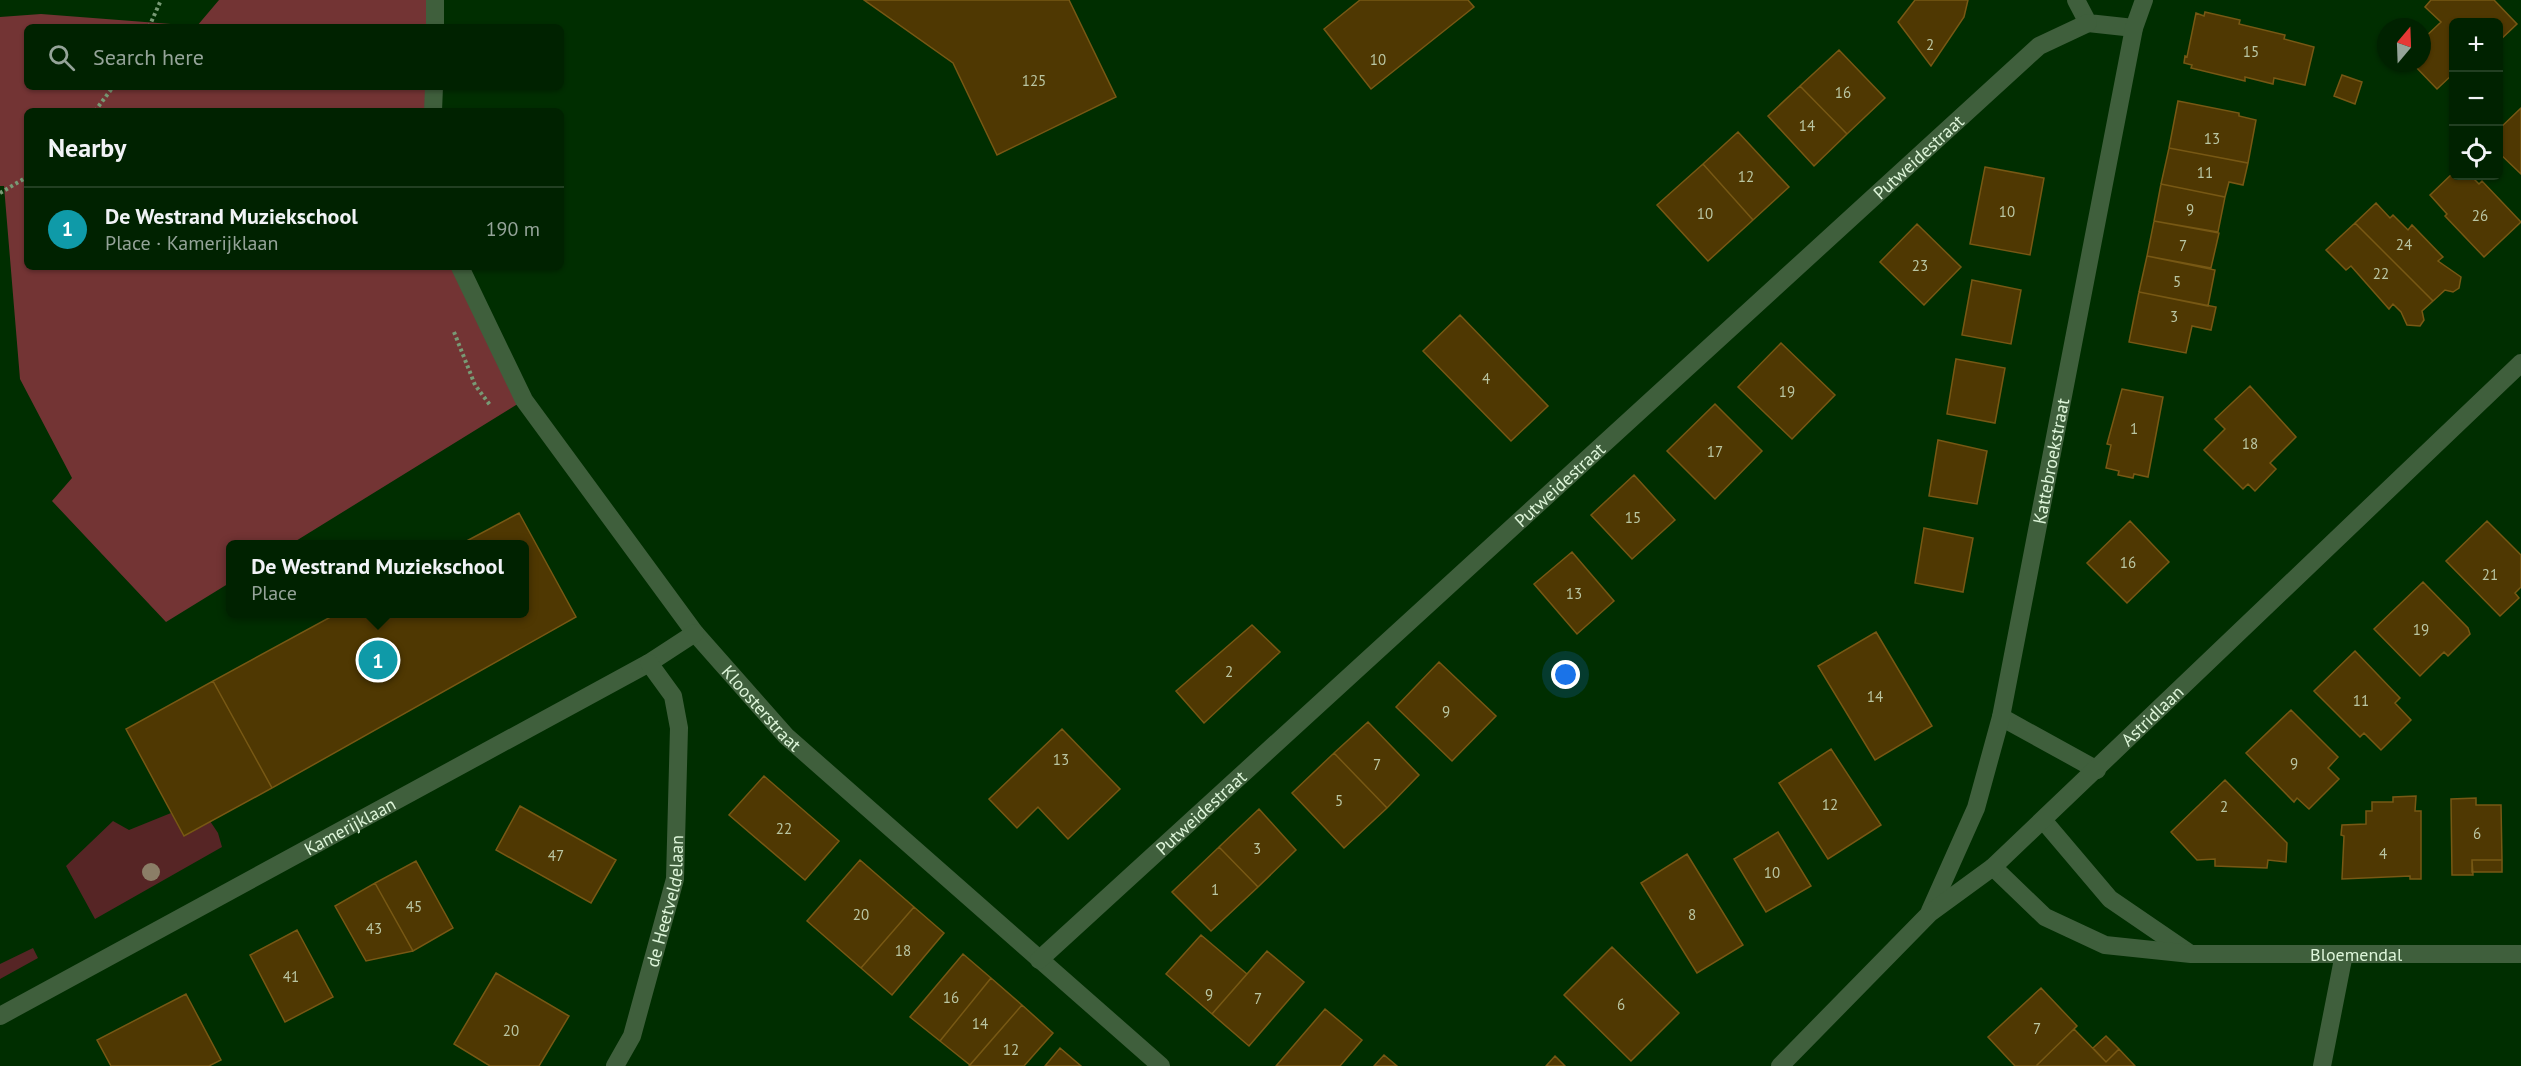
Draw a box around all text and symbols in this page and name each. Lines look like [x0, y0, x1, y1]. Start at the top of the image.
north arrow [2377, 18, 2431, 72]
map controls [2449, 18, 2503, 180]
button: + [2449, 18, 2503, 72]
search box [24, 24, 564, 90]
house number: 2 [1926, 35, 1934, 54]
icon: search [45, 41, 78, 74]
house number: 15 [2243, 42, 2259, 61]
text: Search here [93, 43, 204, 71]
house number: 10 [1370, 50, 1386, 69]
house number: 125 [1022, 71, 1046, 90]
button: − [2449, 72, 2503, 126]
house number: 16 [1835, 83, 1851, 102]
street label: Putweidestraat [1868, 109, 1968, 204]
house number: 14 [1799, 116, 1815, 135]
button: locate [2449, 126, 2503, 180]
house number: 13 [2204, 129, 2220, 148]
text: Nearby [48, 131, 126, 164]
house number: 11 [2197, 163, 2213, 182]
house number: 12 [1738, 167, 1754, 186]
house number: 9 [2186, 200, 2194, 219]
text: De Westrand Muziekschool [105, 202, 358, 230]
house number: 10 [1999, 202, 2015, 221]
house number: 10 [1697, 204, 1713, 223]
house number: 26 [2472, 206, 2488, 225]
text: 1 [62, 216, 73, 242]
text: 190 m [486, 216, 540, 242]
text: Place · Kamerijklaan [105, 230, 278, 256]
house number: 24 [2396, 235, 2412, 254]
house number: 7 [2179, 236, 2187, 255]
house number: 23 [1912, 256, 1928, 275]
house number: 22 [2373, 264, 2389, 283]
house number: 5 [2173, 272, 2181, 291]
house number: 3 [2170, 307, 2178, 326]
house number: 4 [1482, 369, 1490, 388]
house number: 19 [1779, 382, 1795, 401]
street label: Kattebroekstraat [2027, 396, 2074, 526]
house number: 1 [2130, 419, 2138, 438]
house number: 18 [2242, 434, 2258, 453]
street label: Putweidestraat [1509, 437, 1610, 532]
house number: 17 [1707, 442, 1723, 461]
house number: 15 [1625, 508, 1641, 527]
popup [226, 540, 529, 618]
text: De Westrand Muziekschool [251, 552, 504, 580]
house number: 16 [2120, 553, 2136, 572]
house number: 21 [2482, 565, 2498, 584]
text: Place [251, 580, 297, 606]
house number: 13 [1566, 584, 1582, 603]
house number: 19 [2413, 620, 2429, 639]
pin: 1 [358, 638, 398, 682]
street label: Kloosterstraat [717, 660, 806, 756]
your location [1551, 660, 1580, 689]
house number: 2 [1225, 662, 1233, 681]
street label: Astridlaan [2116, 680, 2188, 750]
house number: 14 [1867, 687, 1883, 706]
house number: 11 [2353, 691, 2369, 710]
house number: 9 [1442, 702, 1450, 721]
house number: 13 [1053, 750, 1069, 769]
house number: 9 [2290, 754, 2298, 773]
house number: 7 [1373, 755, 1381, 774]
street label: Putweidestraat [1150, 765, 1251, 860]
house number: 5 [1335, 791, 1343, 810]
street label: Kamerijklaan [300, 792, 399, 860]
house number: 12 [1822, 795, 1838, 814]
house number: 2 [2220, 797, 2228, 816]
house number: 22 [776, 819, 792, 838]
house number: 6 [2473, 824, 2481, 843]
street label: de Heetveldelaan [640, 835, 688, 969]
house number: 3 [1253, 839, 1261, 858]
house number: 4 [2379, 844, 2387, 863]
house number: 47 [548, 846, 564, 865]
house number: 10 [1764, 863, 1780, 882]
house number: 1 [1211, 880, 1219, 899]
house number: 45 [406, 897, 422, 916]
house number: 20 [853, 905, 869, 924]
house number: 8 [1688, 905, 1696, 924]
house number: 43 [366, 919, 382, 938]
house number: 18 [895, 941, 911, 960]
street label: Bloemendal [2310, 943, 2403, 966]
house number: 41 [283, 967, 299, 986]
house number: 9 [1205, 985, 1213, 1004]
house number: 16 [943, 988, 959, 1007]
house number: 7 [1254, 989, 1262, 1008]
house number: 6 [1617, 995, 1625, 1014]
house number: 14 [972, 1014, 988, 1033]
house number: 7 [2033, 1019, 2041, 1038]
house number: 20 [503, 1021, 519, 1040]
house number: 12 [1003, 1040, 1019, 1059]

